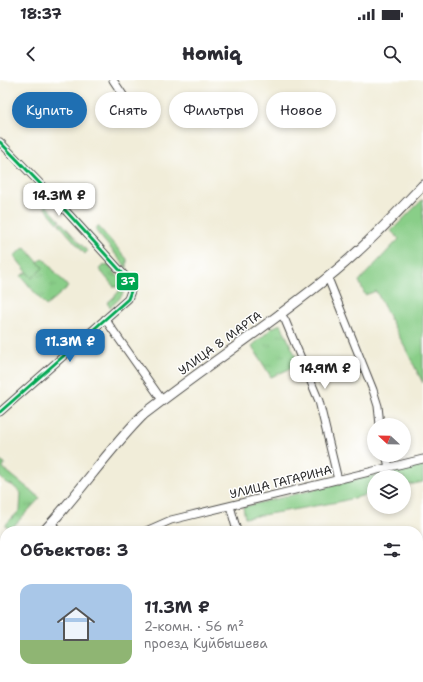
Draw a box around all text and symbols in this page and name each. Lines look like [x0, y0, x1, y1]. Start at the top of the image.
text: 18:37 [20, 4, 62, 24]
text: Homiq [182, 42, 241, 66]
icon: back [20, 43, 42, 65]
icon: search [381, 43, 403, 65]
chip: Купить [12, 92, 87, 128]
chip: Снять [95, 92, 161, 128]
chip: Фильтры [169, 92, 258, 128]
chip: Новое [266, 92, 336, 128]
pin: 14.3M ₽ [22, 183, 96, 217]
text: 14.3M ₽ [32, 187, 86, 204]
line badge: 37 [116, 272, 139, 291]
text: 37 [121, 274, 136, 289]
street label: УЛИЦА 8 МАРТА [175, 307, 265, 379]
pin: 11.3M ₽ [33, 329, 107, 363]
text: 11.3M ₽ [45, 333, 95, 350]
pin: 14.9M ₽ [288, 356, 362, 390]
text: 14.9M ₽ [299, 360, 351, 377]
north arrow [367, 418, 411, 462]
map controls [367, 418, 411, 514]
street label: УЛИЦА ГАГАРИНА [228, 461, 334, 502]
button: layers [367, 470, 411, 514]
text: Объектов: 3 [20, 539, 129, 561]
icon: filters [381, 539, 403, 561]
text: 11.3M ₽ [144, 596, 210, 618]
icon: home [52, 600, 100, 648]
text: 2-комн. · 56 m² [144, 618, 244, 635]
text: проезд Куйбышева [144, 635, 268, 652]

